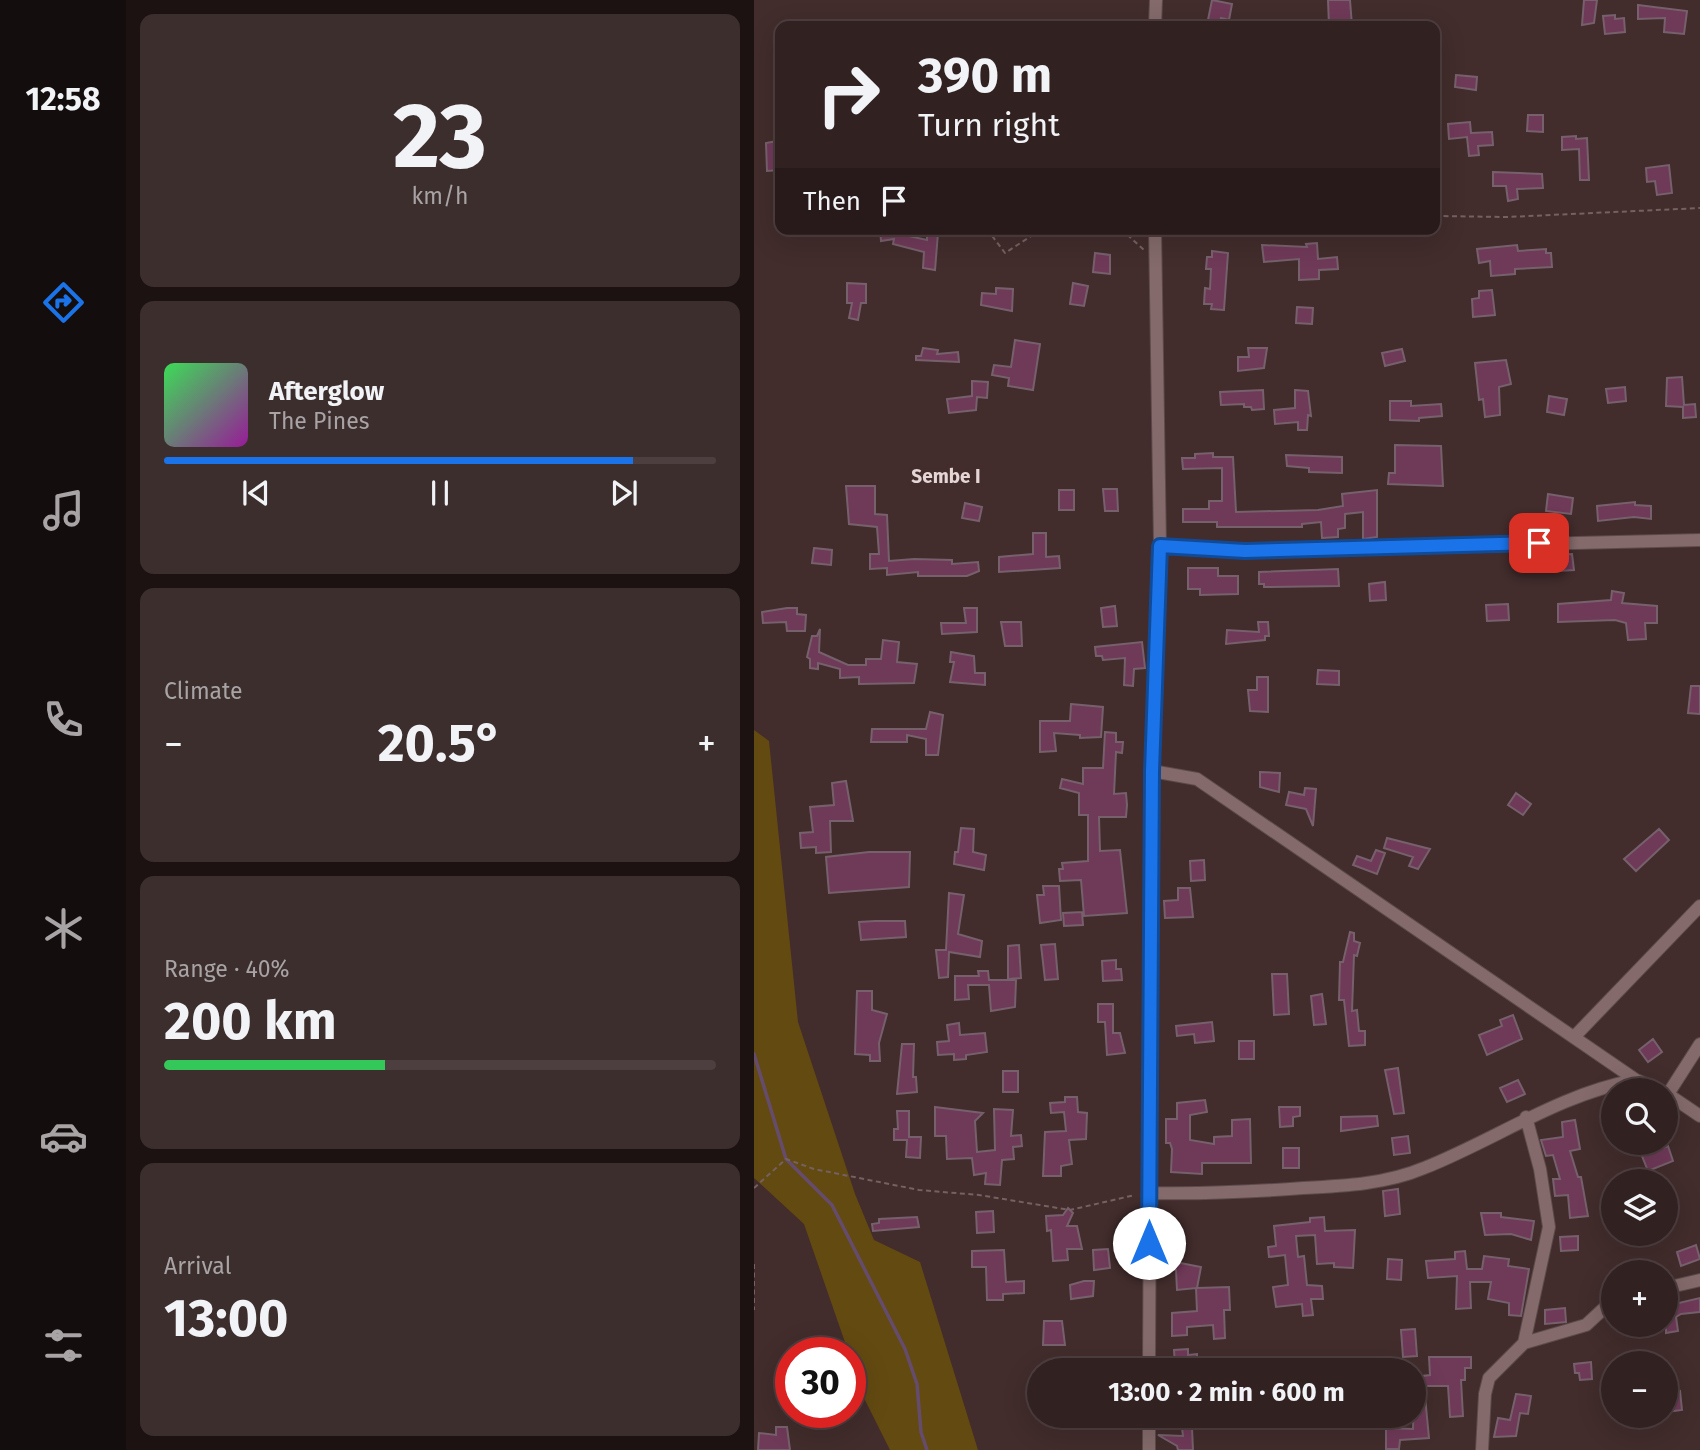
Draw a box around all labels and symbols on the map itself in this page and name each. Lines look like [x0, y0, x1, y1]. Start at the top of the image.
district label: Sembe I [911, 465, 981, 488]
pin [1509, 513, 1569, 573]
position arrow [1112, 1206, 1186, 1280]
speed limit sign: 30 [775, 1337, 866, 1428]

